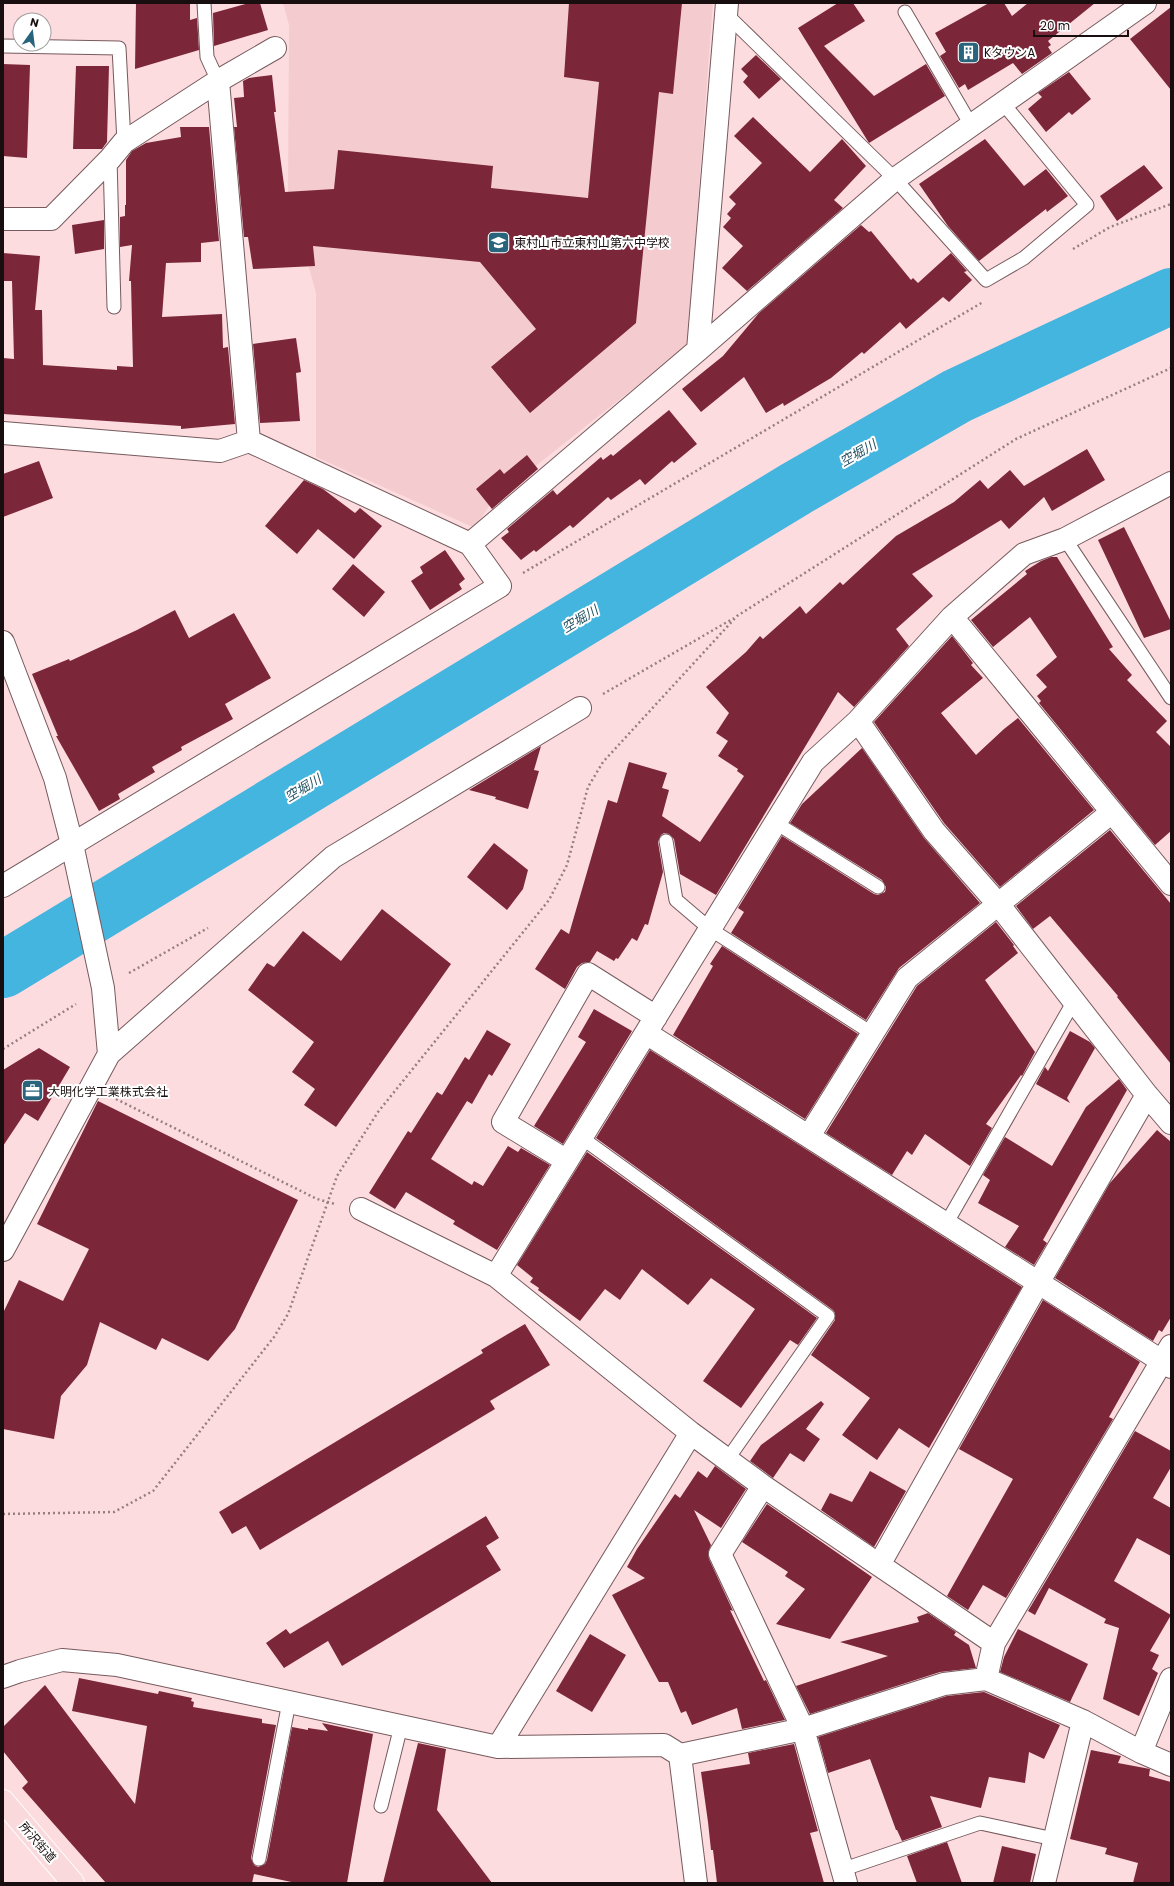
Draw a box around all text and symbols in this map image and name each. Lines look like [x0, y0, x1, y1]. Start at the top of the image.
north arrow [12, 12, 52, 52]
scale bar [1034, 12, 1128, 38]
text: N [28, 14, 40, 31]
text: 20 m [1040, 17, 1070, 34]
building icon: KタウンA [955, 39, 981, 65]
place label: KタウンA [984, 44, 1035, 61]
school or university icon: 東村山市立東村山第六中学校 [485, 229, 511, 255]
place label: 東村山市立東村山第六中学校 [514, 234, 670, 251]
water label: 空堀川 [836, 434, 881, 471]
water label: 空堀川 [558, 600, 603, 637]
water label: 空堀川 [281, 769, 326, 806]
office icon: 大明化学工業株式会社 [20, 1078, 46, 1104]
place label: 大明化学工業株式会社 [48, 1083, 168, 1100]
street label: 所沢街道 [16, 1818, 60, 1866]

